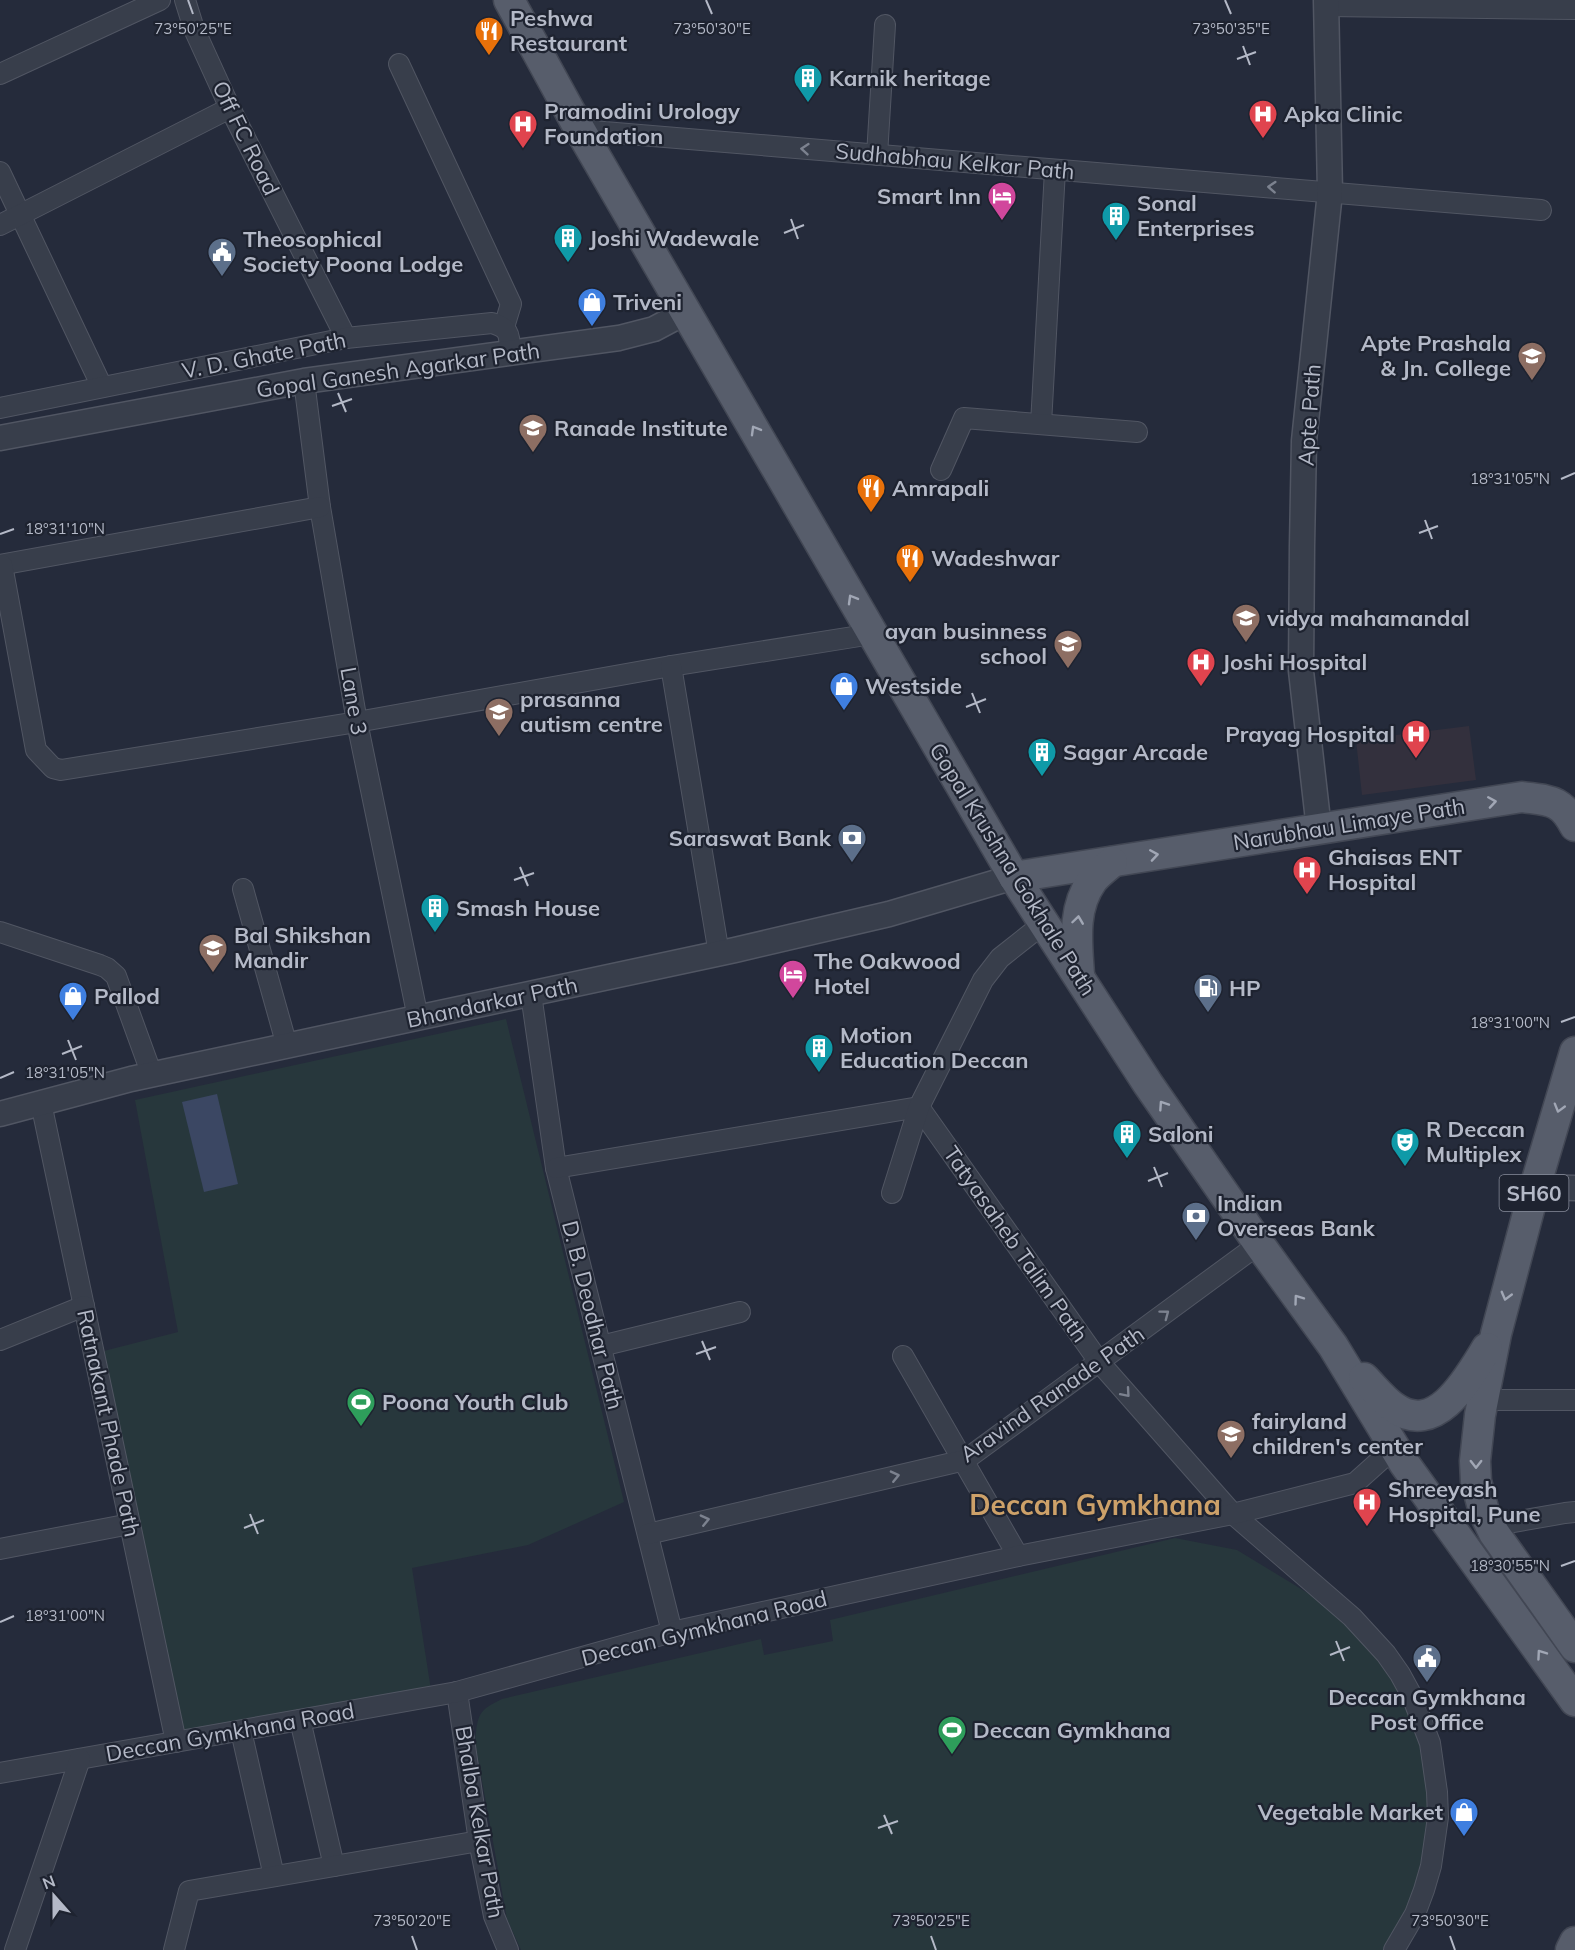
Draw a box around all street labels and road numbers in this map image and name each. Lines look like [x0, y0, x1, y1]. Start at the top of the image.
street label: Off FC Road [206, 76, 286, 200]
street label: Sudhabhau Kelkar Path [834, 137, 1076, 185]
street label: V. D. Ghate Path [180, 325, 348, 385]
street label: Gopal Ganesh Agarkar Path [254, 336, 542, 404]
street label: Apte Path [1291, 363, 1327, 467]
street label: Lane 3 [334, 665, 374, 737]
street label: Gopal Krushna Gokhale Path [924, 737, 1102, 1001]
street label: Narubhau Limaye Path [1231, 792, 1467, 856]
street label: Bhandarkar Path [404, 970, 580, 1034]
street label: Tatyasaheb Talim Path [938, 1140, 1094, 1348]
road number: SH60 [1500, 1175, 1568, 1211]
street label: D. B. Deodhar Path [556, 1218, 630, 1412]
street label: Ratnakant Phade Path [71, 1307, 147, 1539]
street label: Aravind Ranade Path [954, 1320, 1150, 1468]
street label: Deccan Gymkhana Road [578, 1584, 830, 1672]
street label: Deccan Gymkhana Road [103, 1696, 357, 1768]
street label: Bhalba Kelkar Path [449, 1724, 511, 1920]

